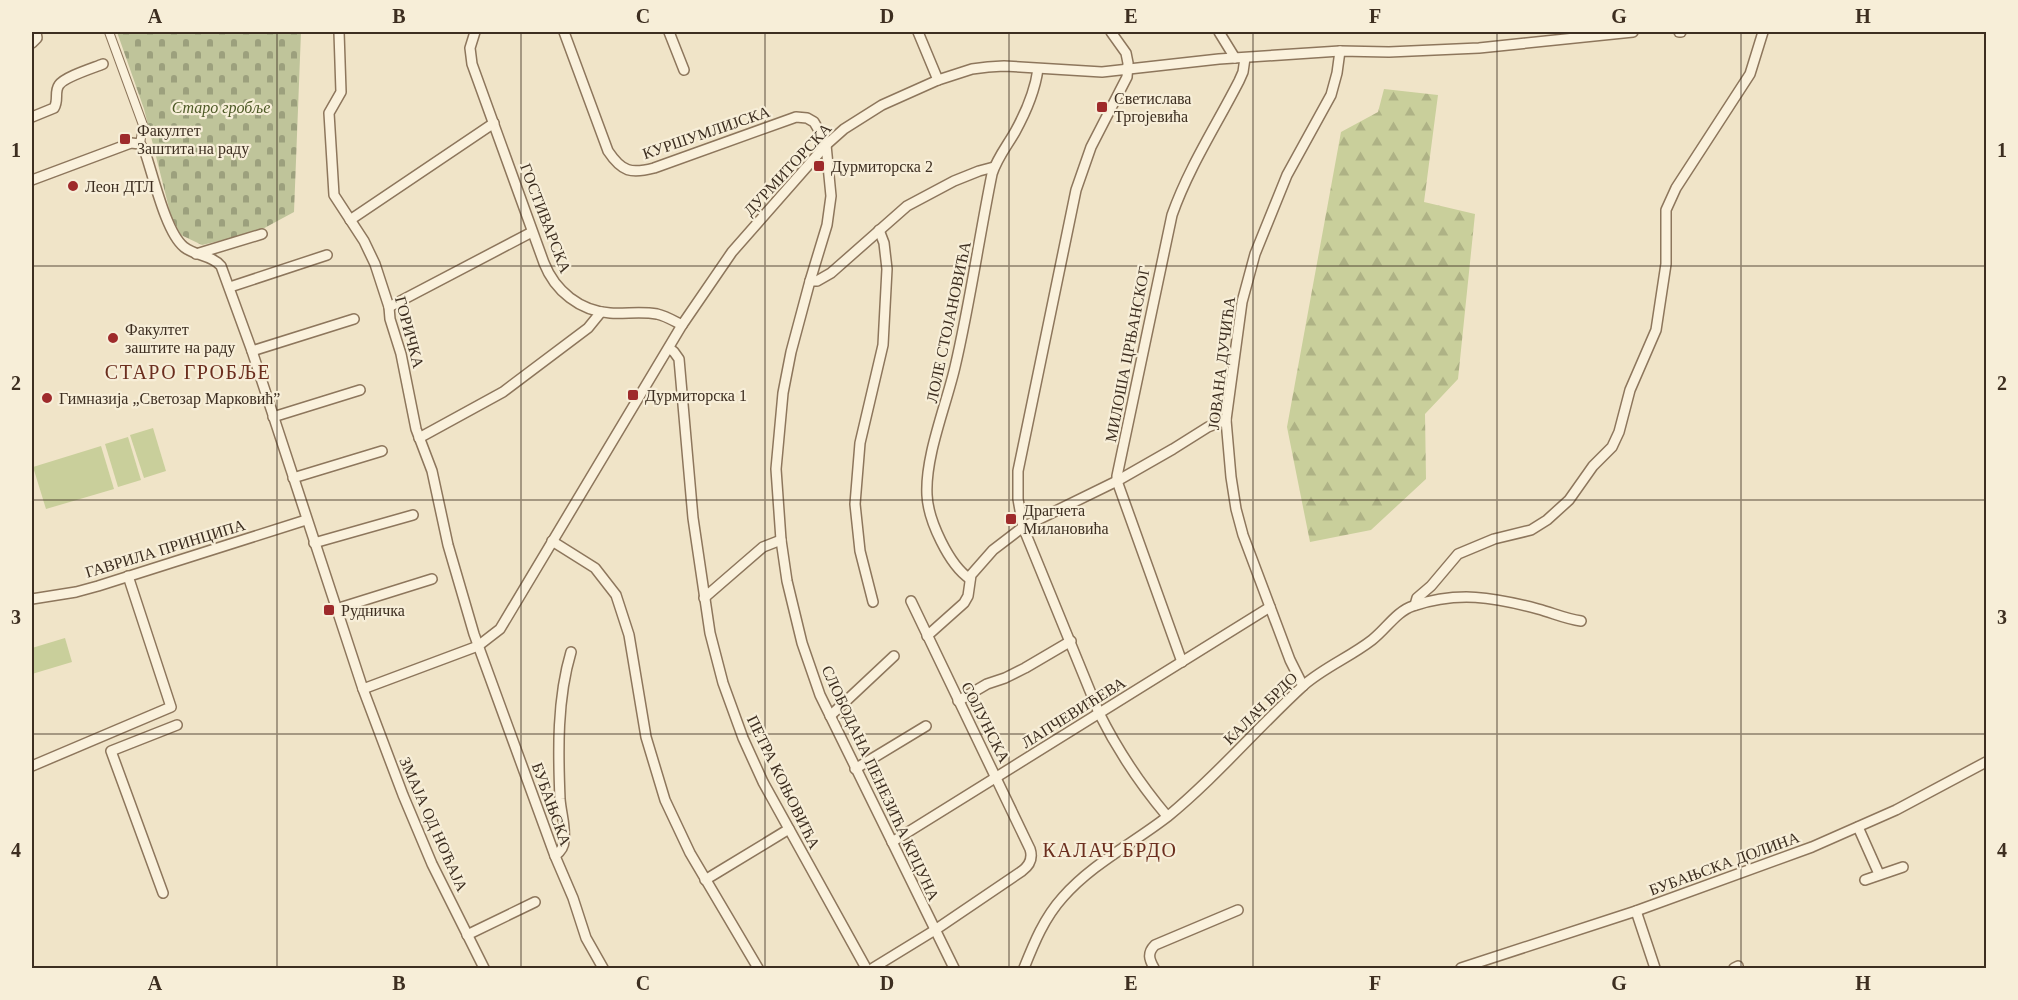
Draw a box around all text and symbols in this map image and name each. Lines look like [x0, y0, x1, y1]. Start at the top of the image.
text: A [148, 5, 163, 27]
text: B [392, 5, 406, 27]
text: C [636, 5, 650, 27]
text: D [880, 5, 894, 27]
text: E [1124, 5, 1138, 27]
text: F [1369, 5, 1381, 27]
text: G [1611, 5, 1627, 27]
text: H [1855, 5, 1871, 27]
place label: Светислава Тргојевића [1114, 90, 1191, 126]
park label: Старо гробље [172, 99, 270, 117]
marker: Светислава Тргојевића [1095, 100, 1109, 114]
street label: КУРШУМЛИЈСКА [640, 103, 773, 162]
street label: ДУРМИТОРСКА [740, 119, 836, 220]
place label: Факултет Заштита на раду [137, 122, 249, 158]
marker: Факултет Заштита на раду [118, 132, 132, 146]
text: 1 [11, 139, 21, 161]
text: 1 [1997, 139, 2007, 161]
place label: Дурмиторска 2 [831, 158, 933, 176]
marker: Дурмиторска 2 [812, 159, 826, 173]
street label: ГОСТИВАРСКА [517, 161, 574, 276]
place label: Леон ДТЛ [85, 178, 154, 196]
marker: Леон ДТЛ [66, 179, 80, 193]
street label: ЛОЛЕ СТОЈАНОВИЋА [923, 239, 974, 404]
street label: МИЛОША ЦРЊАНСКОГ [1102, 265, 1154, 444]
street label: ГОРИЧКА [392, 294, 427, 370]
street label: ЈОВАНА ДУЧИЋА [1205, 295, 1239, 431]
place label: Факултет заштите на раду [125, 321, 235, 357]
marker: Факултет заштите на раду [106, 331, 120, 345]
district label: СТАРО ГРОБЉЕ [105, 361, 271, 383]
text: 2 [11, 372, 21, 394]
text: 2 [1997, 372, 2007, 394]
place label: Дурмиторска 1 [645, 387, 747, 405]
marker: Дурмиторска 1 [626, 388, 640, 402]
place label: Гимназија „Светозар Марковић” [59, 390, 280, 408]
marker: Гимназија „Светозар Марковић” [40, 391, 54, 405]
place label: Драгчета Милановића [1023, 502, 1109, 537]
marker: Драгчета Милановића [1004, 512, 1018, 526]
street label: ГАВРИЛА ПРИНЦИПА [83, 516, 248, 582]
place label: Рудничка [341, 602, 405, 620]
marker: Рудничка [322, 603, 336, 617]
text: 3 [11, 606, 21, 628]
text: 3 [1997, 606, 2007, 628]
street label: СЛОБОДАНА ПЕНЕЗИЋА КРЦУНА [818, 663, 943, 904]
street label: КАЛАЧ БРДО [1220, 669, 1301, 749]
street label: ЛАПЧЕВИЋЕВА [1018, 673, 1129, 751]
street label: СОЛУНСКА [958, 679, 1013, 766]
street label: ПЕТРА КОЊОВИЋА [744, 713, 823, 852]
street label: ЗМАЈА ОД НОЋАЈА [395, 754, 471, 895]
street label: БУБАЊСКА [529, 760, 575, 849]
street label: БУБАЊСКА ДОЛИНА [1647, 828, 1802, 900]
text: 4 [11, 839, 21, 861]
district label: КАЛАЧ БРДО [1043, 839, 1177, 862]
text: 4 [1997, 839, 2007, 861]
text: A [148, 972, 163, 994]
text: B [392, 972, 406, 994]
text: C [636, 972, 650, 994]
text: D [880, 972, 894, 994]
text: E [1124, 972, 1138, 994]
text: F [1369, 972, 1381, 994]
text: G [1611, 972, 1627, 994]
text: H [1855, 972, 1871, 994]

